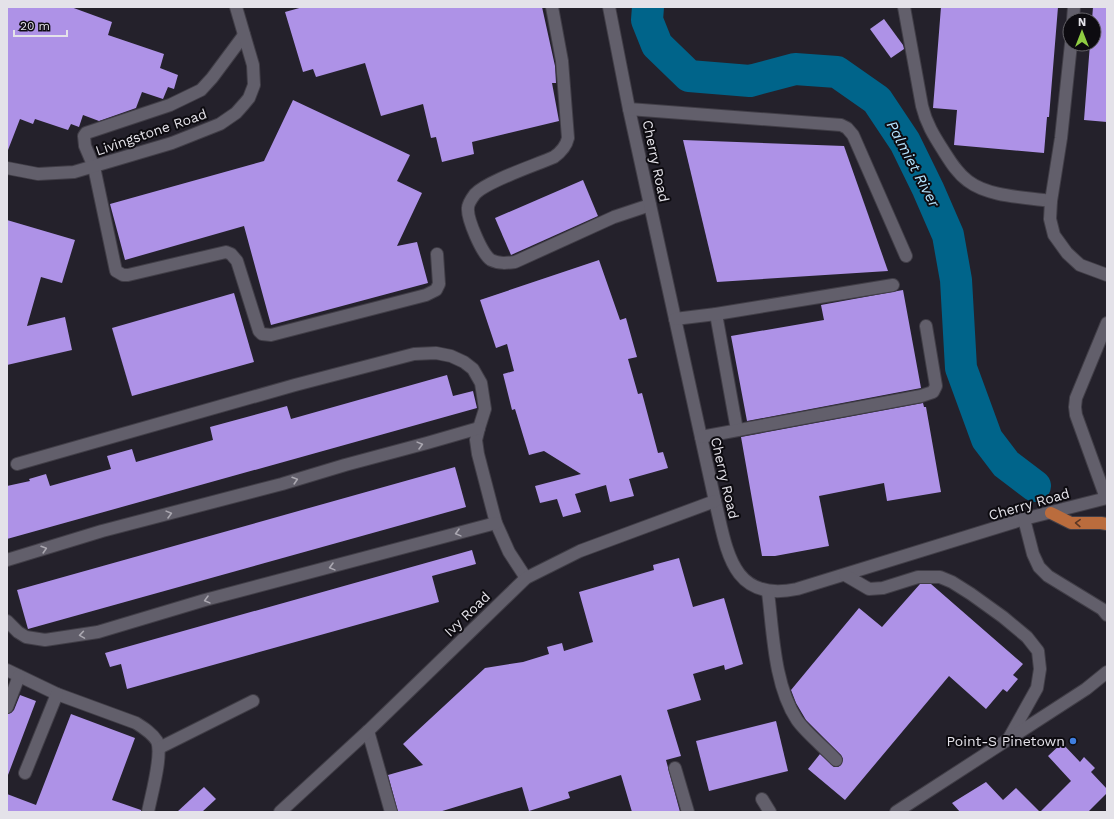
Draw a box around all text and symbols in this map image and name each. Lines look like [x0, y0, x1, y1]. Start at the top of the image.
scale bar [14, 12, 67, 38]
north arrow [1062, 12, 1102, 52]
text: N [1078, 16, 1086, 29]
text: 20 m [20, 19, 50, 33]
street label: Livingstone Road [93, 105, 209, 159]
street label: Cherry Road [639, 118, 673, 204]
water label: Palmiet River [883, 118, 944, 211]
street label: Cherry Road [708, 435, 742, 521]
one-way arrow [416, 441, 423, 450]
one-way arrow [291, 476, 298, 485]
street label: Cherry Road [987, 485, 1071, 523]
one-way arrow [166, 510, 173, 518]
one-way arrow [1075, 519, 1081, 527]
one-way arrow [455, 528, 462, 537]
one-way arrow [41, 545, 48, 554]
one-way arrow [329, 562, 336, 570]
street label: Ivy Road [441, 588, 493, 640]
one-way arrow [203, 595, 210, 603]
one-way arrow [78, 630, 85, 639]
place label: Point-S Pinetown [946, 733, 1065, 749]
marker: Point-S Pinetown [1068, 736, 1078, 746]

